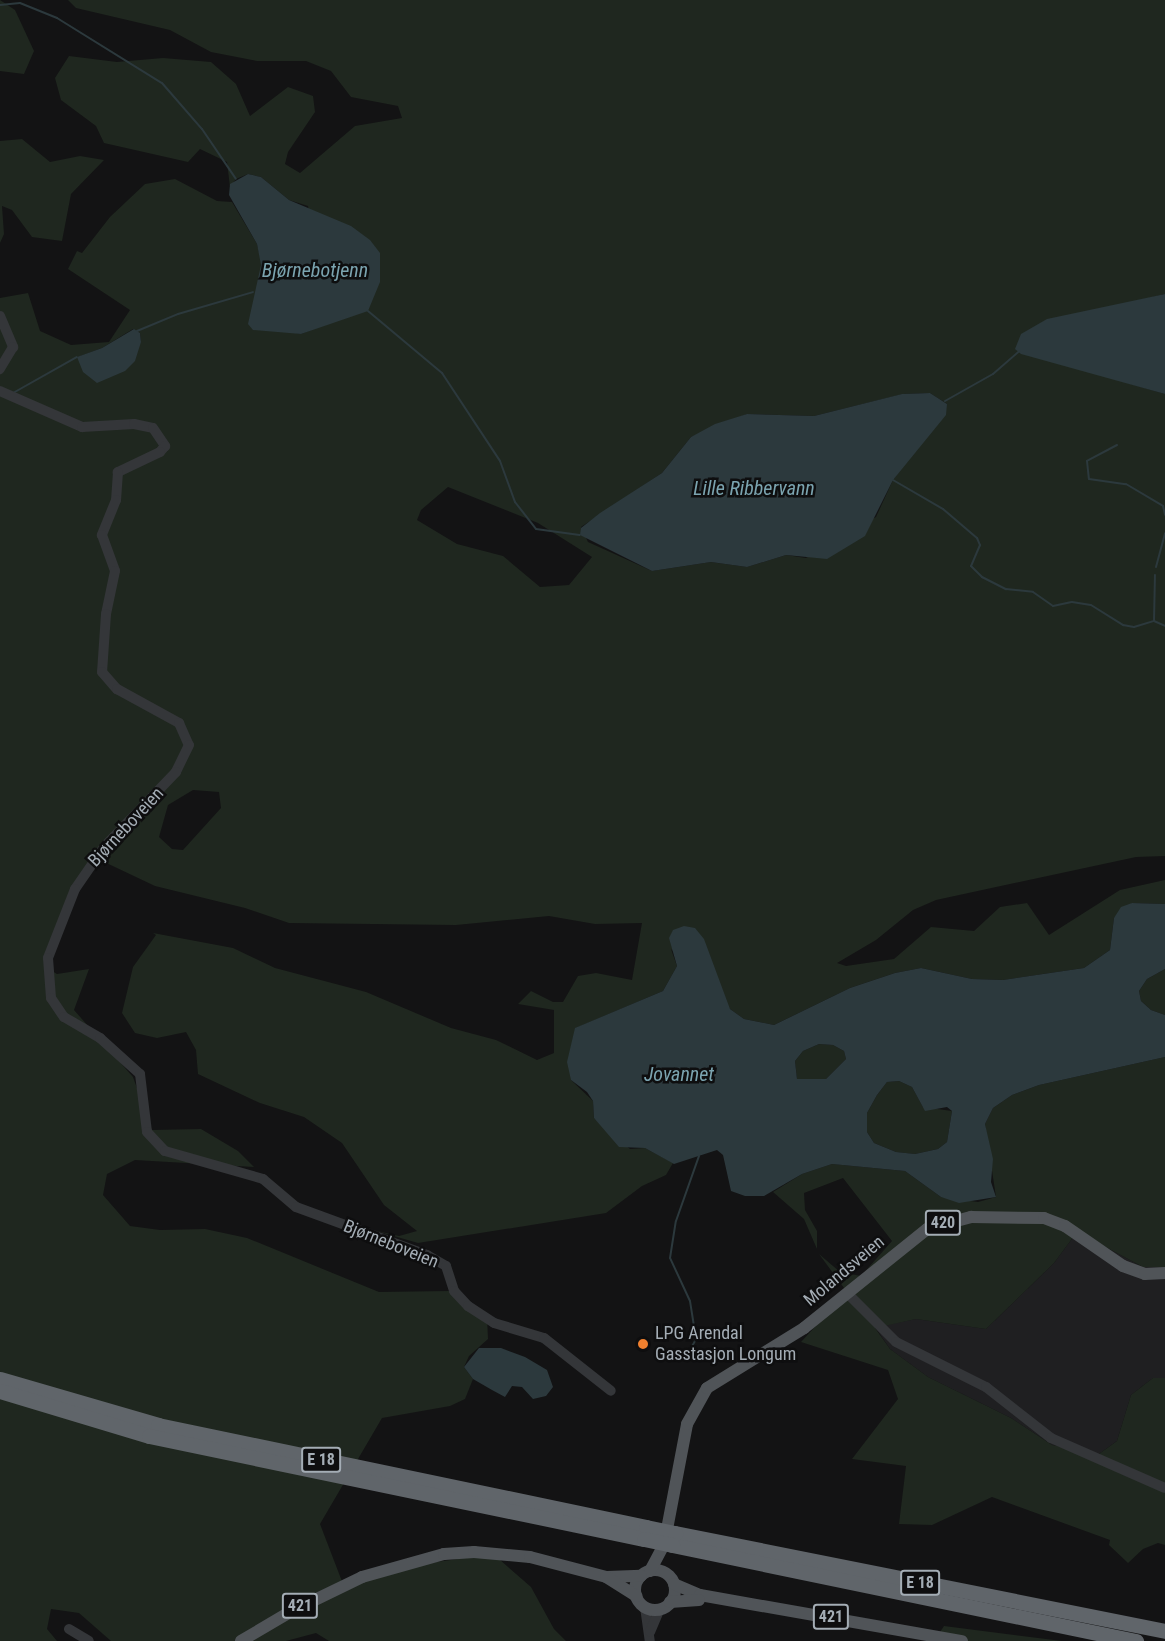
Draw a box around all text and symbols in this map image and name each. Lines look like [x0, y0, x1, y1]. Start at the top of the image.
water label: Bjørnebotjenn [262, 258, 368, 282]
water label: Lille Ribbervann [693, 476, 815, 500]
street label: Bjørneboveien [84, 783, 168, 871]
water label: Jovannet [644, 1062, 714, 1086]
road number: 420 [924, 1210, 962, 1236]
street label: Bjørneboveien [340, 1215, 442, 1273]
street label: Molandsveien [799, 1231, 889, 1311]
place label: LPG Arendal Gasstasjon Longum [655, 1323, 796, 1366]
marker: LPG Arendal Gasstasjon Longum [636, 1337, 650, 1351]
road number: E 18 [300, 1447, 342, 1473]
road number: E 18 [899, 1570, 941, 1596]
road number: 421 [280, 1593, 320, 1619]
road number: 421 [812, 1604, 850, 1630]

